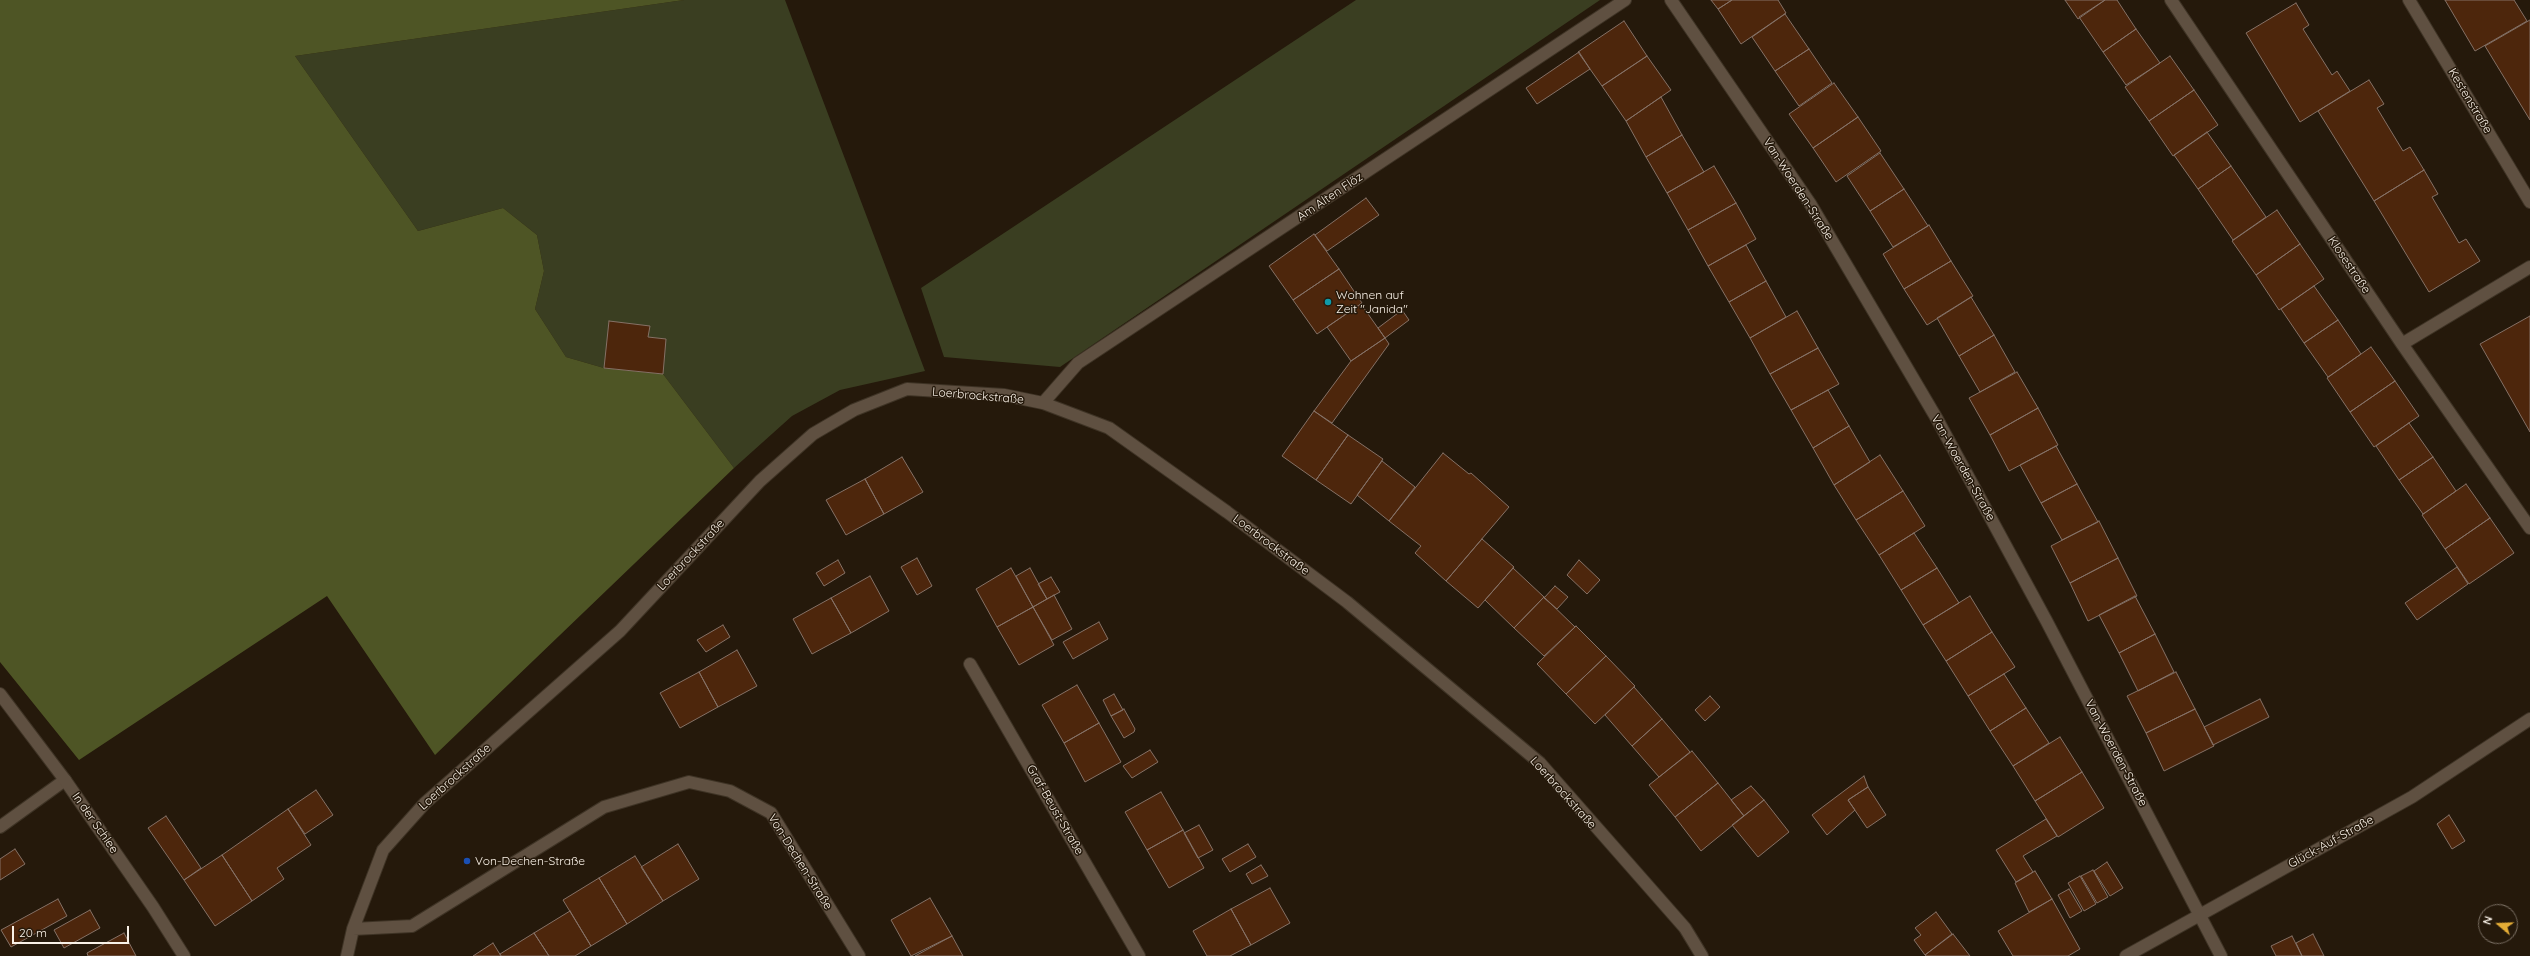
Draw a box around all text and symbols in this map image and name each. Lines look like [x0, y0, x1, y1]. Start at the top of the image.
street label: Kestenstraße [2445, 66, 2495, 136]
street label: Van-Woerden-Straße [1760, 135, 1836, 243]
street label: Am Alten Flöz [1295, 170, 1365, 224]
street label: Klosestraße [2325, 234, 2373, 296]
place label: Wohnen auf Zeit "Janida" [1336, 288, 1408, 316]
marker: Wohnen auf Zeit "Janida" [1323, 297, 1333, 307]
street label: Loerbrockstraße [932, 385, 1024, 407]
street label: Van-Woerden-Straße [1928, 413, 1998, 523]
street label: Loerbrockstraße [1230, 512, 1312, 578]
street label: Loerbrockstraße [654, 516, 728, 594]
street label: Van-Woerden-Straße [2082, 697, 2150, 809]
street label: Loerbrockstraße [416, 741, 494, 813]
street label: Loerbrockstraße [1527, 754, 1599, 832]
street label: Graf-Beust-Straße [1023, 762, 1087, 858]
street label: In der Schlee [69, 790, 121, 856]
street label: Von-Dechen-Straße [765, 811, 835, 913]
street label: Glück-Auf-Straße [2286, 813, 2376, 871]
place label: Von-Dechen-Straße [475, 854, 585, 868]
marker: Von-Dechen-Straße [462, 856, 472, 866]
north arrow [2478, 904, 2518, 944]
text: N [2480, 914, 2496, 927]
scale bar [14, 918, 131, 944]
text: 20 m [19, 925, 47, 940]

